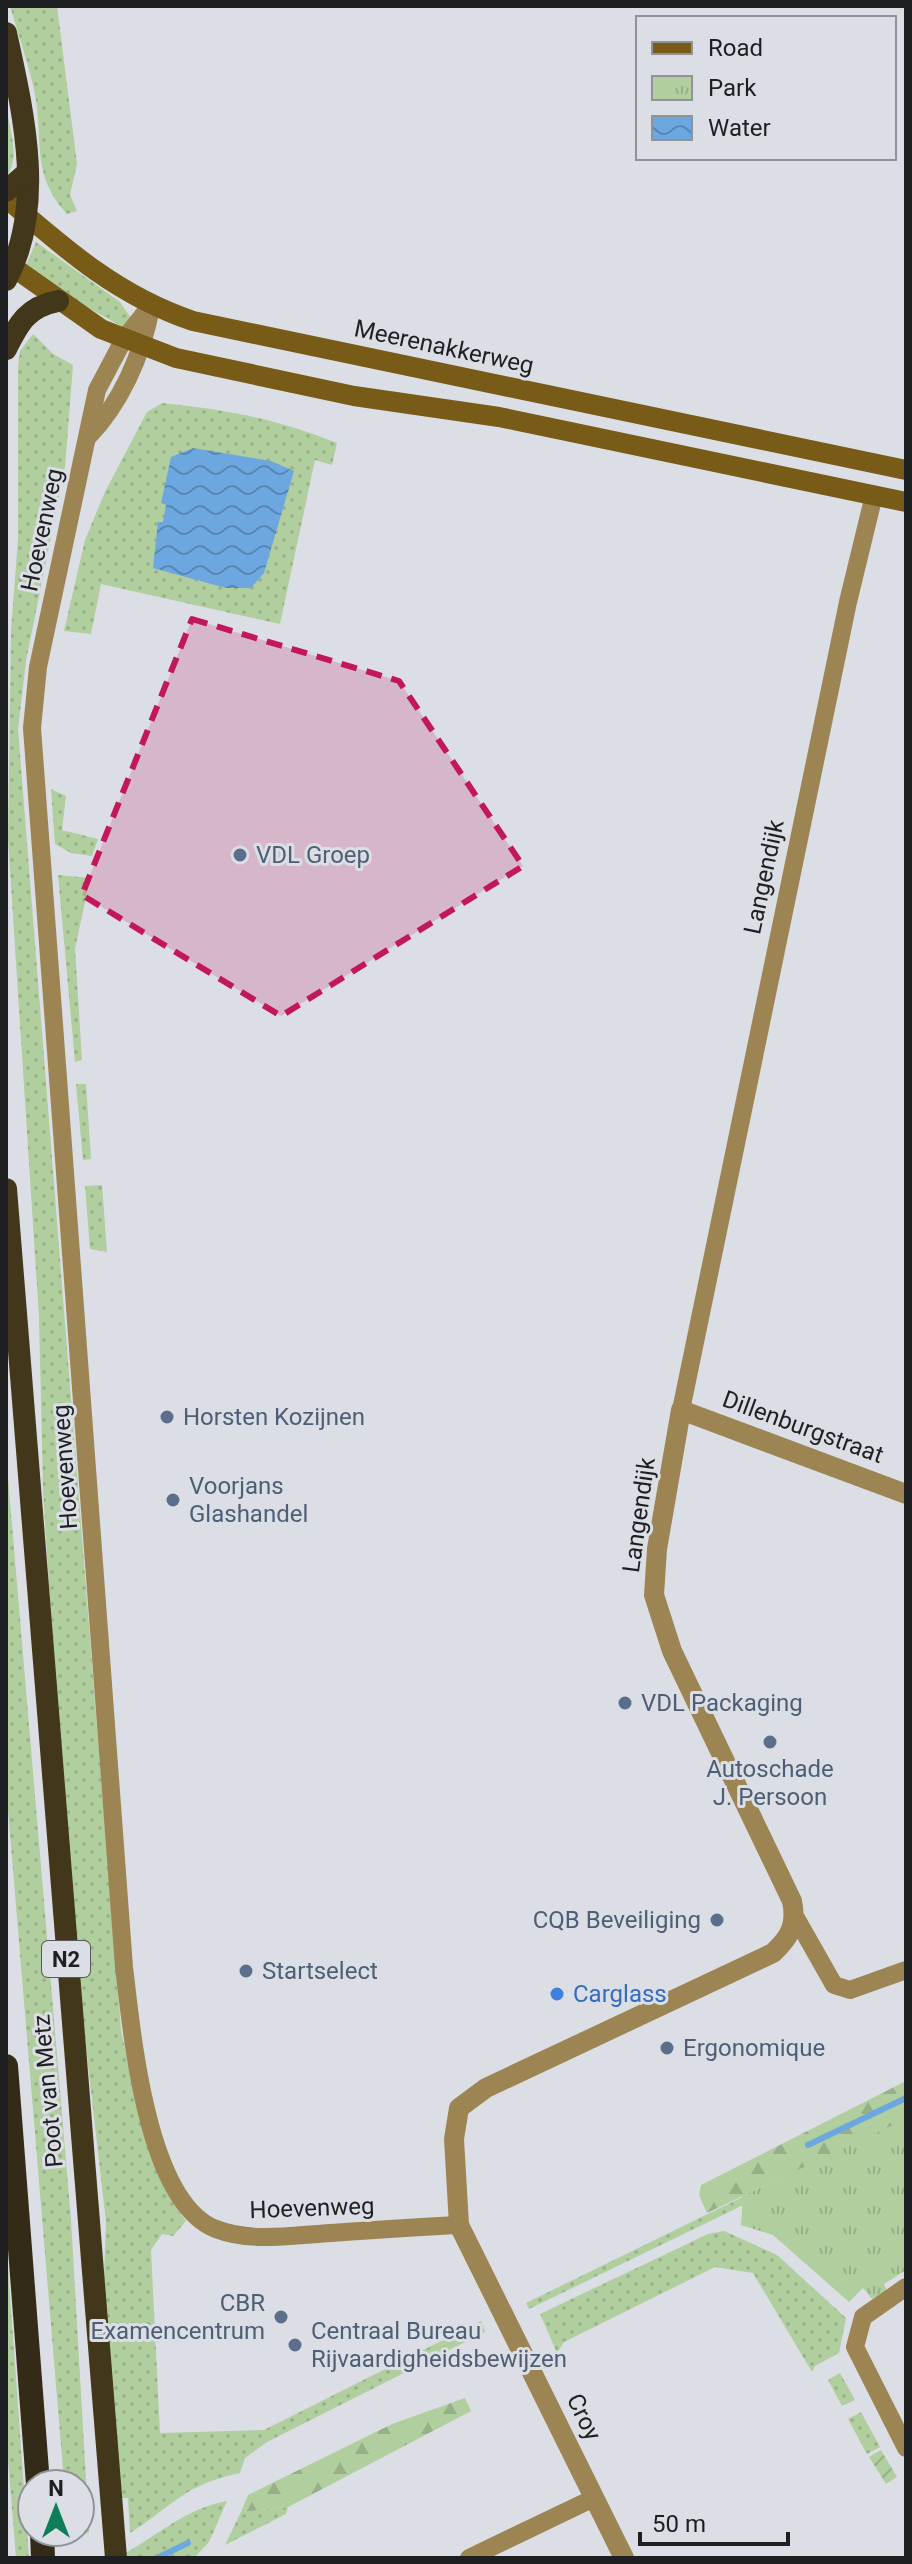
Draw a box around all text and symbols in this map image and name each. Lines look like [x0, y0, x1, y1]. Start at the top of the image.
legend [636, 16, 896, 160]
text: Road [708, 34, 763, 62]
text: Park [708, 74, 757, 102]
text: Water [708, 114, 771, 142]
street label: Meerenakkerweg [352, 314, 536, 380]
street label: Hoevenweg [15, 466, 69, 594]
street label: Langendijk [738, 817, 790, 937]
place label: VDL Groep [256, 841, 370, 869]
marker: VDL Groep [231, 846, 249, 864]
street label: Dillenburgstraat [719, 1385, 887, 1469]
place label: Horsten Kozijnen [183, 1403, 365, 1431]
street label: Hoevenweg [47, 1404, 83, 1530]
marker: Horsten Kozijnen [158, 1408, 176, 1426]
street label: Langendijk [617, 1455, 661, 1574]
place label: Voorjans Glashandel [189, 1472, 308, 1528]
marker: Voorjans Glashandel [164, 1491, 182, 1509]
place label: VDL Packaging [641, 1689, 803, 1717]
marker: VDL Packaging [616, 1694, 634, 1712]
marker: Autoschade J. Persoon [761, 1733, 779, 1751]
place label: Autoschade J. Persoon [706, 1755, 834, 1811]
place label: CQB Beveiliging [533, 1906, 701, 1934]
marker: CQB Beveiliging [708, 1911, 726, 1929]
road number: N2 [42, 1941, 90, 1977]
place label: Startselect [262, 1957, 378, 1985]
marker: Startselect [237, 1962, 255, 1980]
place label: Carglass [573, 1980, 667, 2008]
marker: Carglass [548, 1985, 566, 2003]
street label: Poot van Metz [27, 2013, 69, 2169]
place label: Ergonomique [683, 2034, 825, 2062]
marker: Ergonomique [658, 2039, 676, 2057]
street label: Hoevenweg [249, 2192, 375, 2224]
place label: CBR Examencentrum [91, 2289, 265, 2345]
marker: CBR Examencentrum [272, 2308, 290, 2326]
place label: Centraal Bureau Rijvaardigheidsbewijzen [311, 2317, 567, 2373]
marker: Centraal Bureau Rijvaardigheidsbewijzen [286, 2336, 304, 2354]
street label: Croy [561, 2389, 607, 2445]
north arrow [16, 2468, 96, 2548]
text: N [48, 2476, 64, 2501]
scale bar [640, 2496, 788, 2546]
text: 50 m [652, 2510, 706, 2538]

